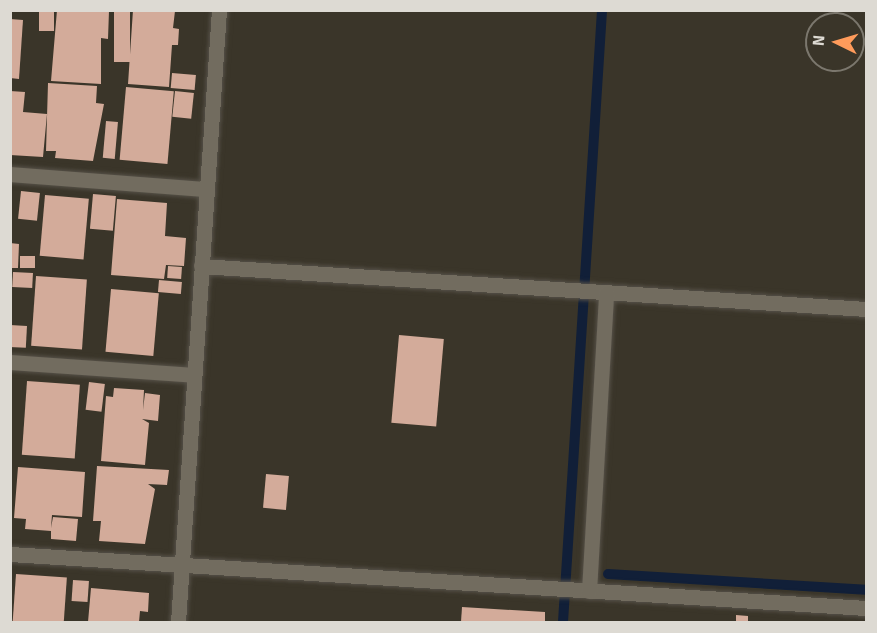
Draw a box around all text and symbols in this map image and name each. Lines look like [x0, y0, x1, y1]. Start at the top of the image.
north arrow [805, 12, 865, 72]
text: N [809, 34, 830, 47]

